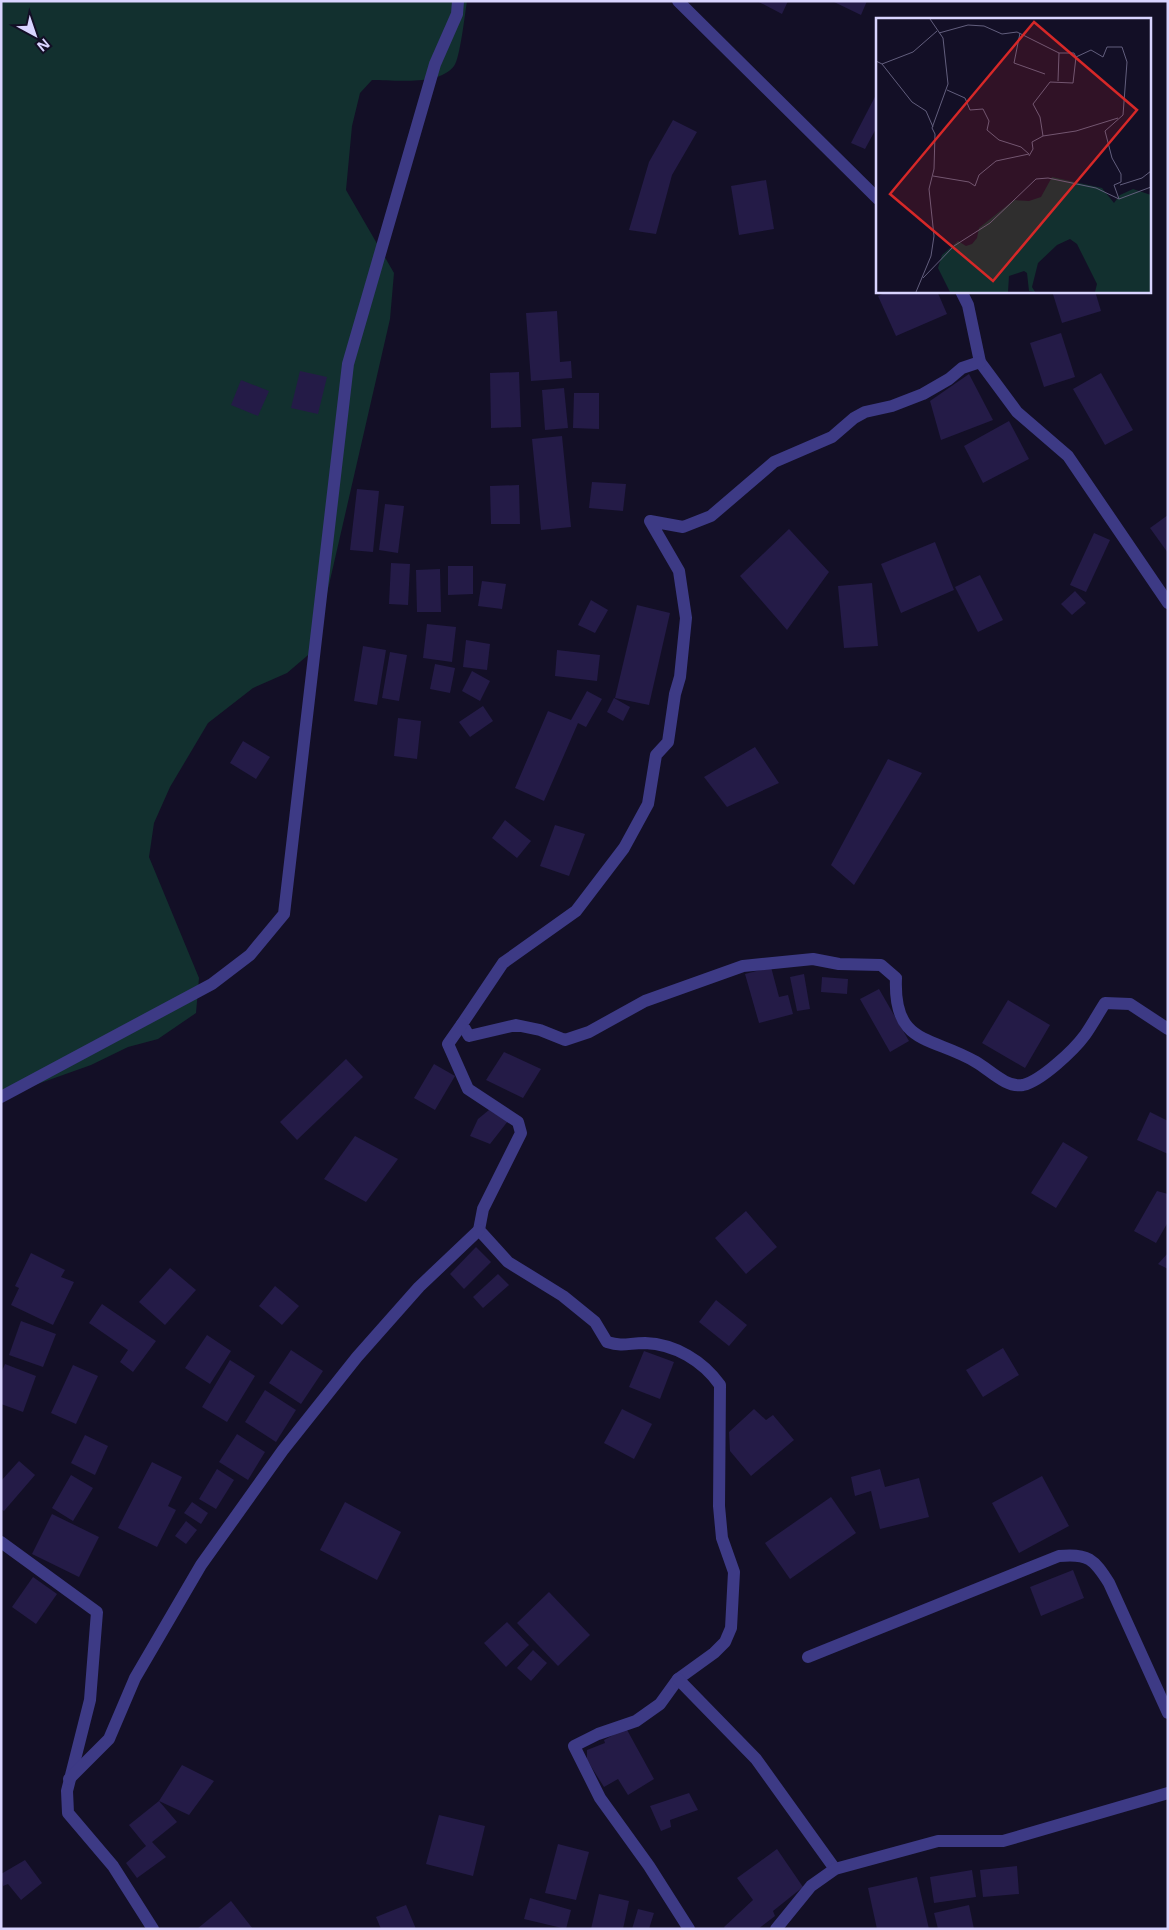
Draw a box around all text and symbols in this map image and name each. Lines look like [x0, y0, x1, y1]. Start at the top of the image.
north arrow [10, 10, 60, 60]
inset map [876, 18, 1152, 292]
text: N [33, 34, 54, 56]

